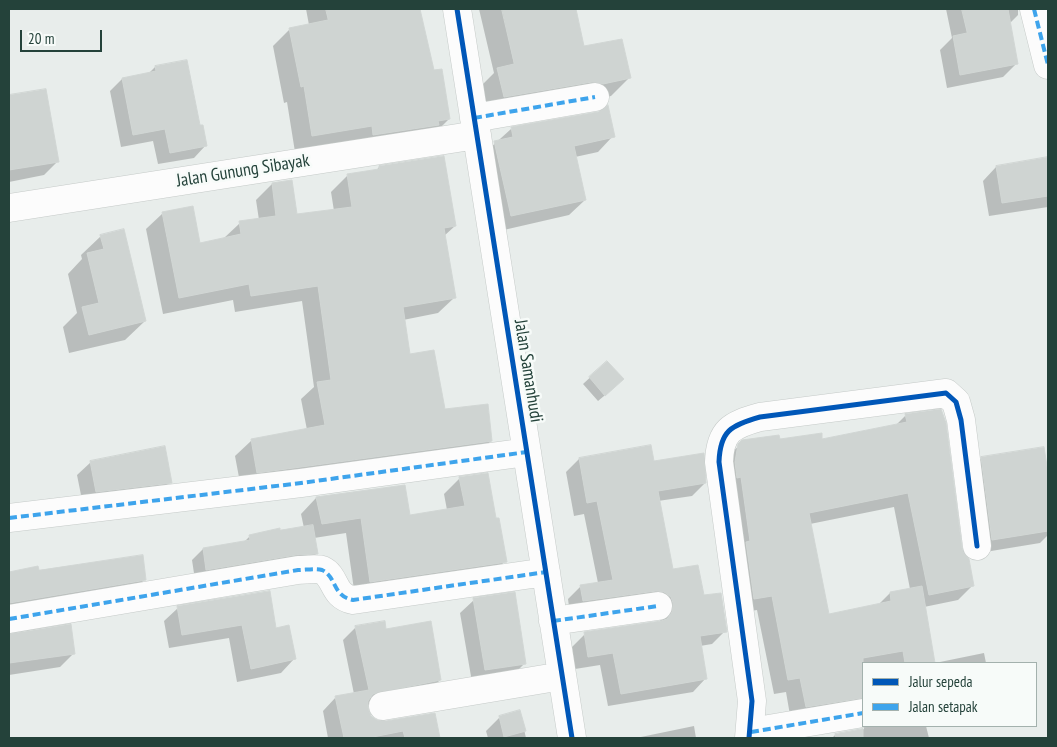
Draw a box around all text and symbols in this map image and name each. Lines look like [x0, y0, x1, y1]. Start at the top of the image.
scale bar [22, 20, 105, 52]
text: 20 m [28, 29, 54, 48]
street label: Jalan Gunung Sibayak [175, 150, 311, 192]
street label: Jalan Samanhudi [509, 318, 547, 424]
legend [862, 662, 1037, 727]
text: Jalur sepeda [909, 672, 972, 691]
text: Jalan setapak [909, 697, 978, 716]

